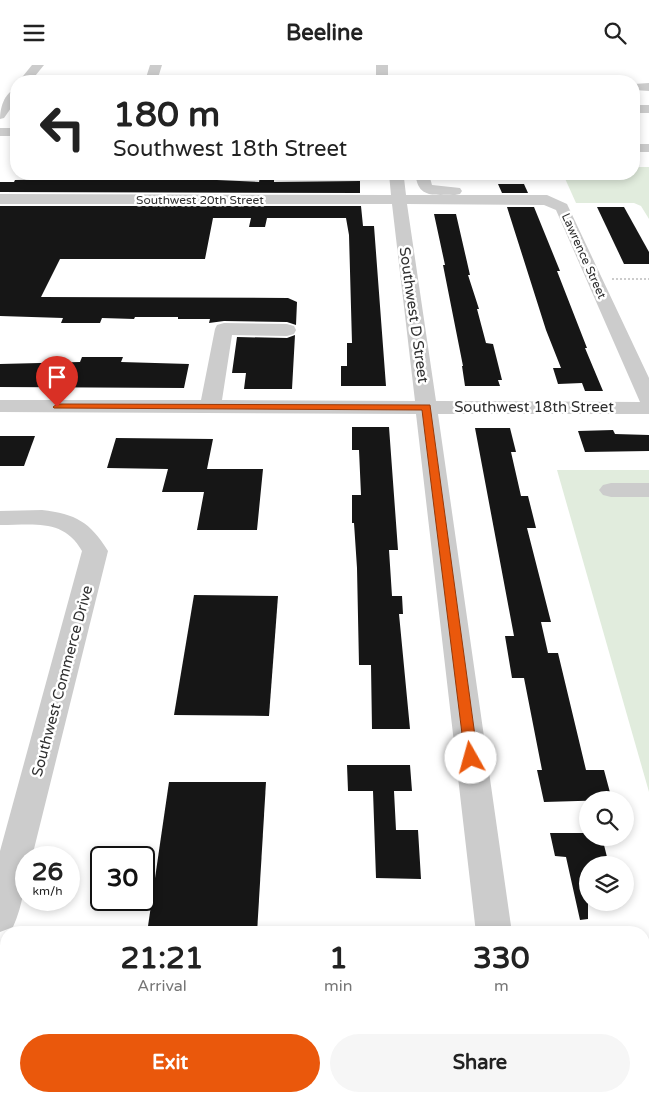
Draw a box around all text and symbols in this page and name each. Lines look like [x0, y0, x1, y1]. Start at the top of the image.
icon: menu [20, 19, 48, 47]
icon: search [601, 19, 629, 47]
text: Beeline [286, 20, 363, 46]
text: 180 m [113, 94, 220, 136]
icon: left [30, 95, 95, 160]
text: Southwest 18th Street [113, 136, 347, 162]
street label: Southwest 20th Street [136, 193, 264, 207]
street label: Lawrence Street [559, 211, 609, 301]
street label: Southwest D Street [396, 246, 433, 384]
pin [36, 356, 78, 407]
icon: arrive [43, 363, 71, 391]
street label: Southwest 18th Street [454, 398, 614, 416]
street label: Southwest Commerce Drive [28, 583, 96, 779]
position arrow [444, 731, 496, 783]
map controls [579, 791, 634, 911]
button: search [579, 791, 634, 846]
speed limit sign: 30 [90, 846, 155, 911]
button: layers [579, 856, 634, 911]
text: 26 [32, 857, 63, 887]
text: km/h [32, 884, 63, 898]
text: 21:21 [120, 940, 204, 977]
text: 1 [329, 940, 348, 977]
text: 330 [473, 940, 530, 977]
text: Arrival [137, 976, 187, 996]
text: min [324, 976, 353, 996]
text: m [494, 976, 509, 996]
button: Exit [20, 1034, 320, 1092]
button: Share [330, 1034, 630, 1092]

